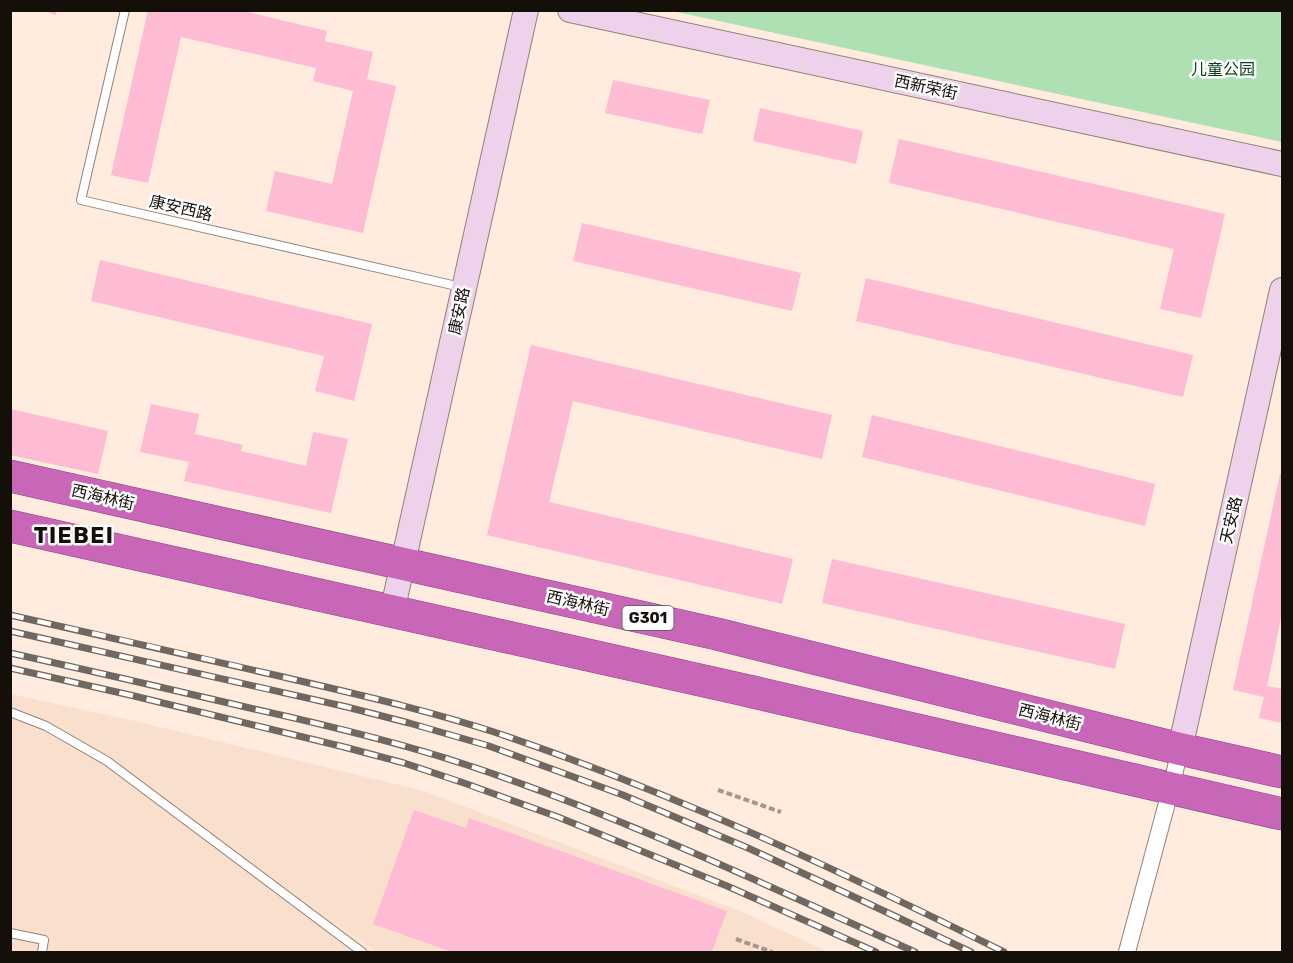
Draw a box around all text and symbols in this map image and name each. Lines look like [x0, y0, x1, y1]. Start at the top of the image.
park label: 儿童公园 [1191, 60, 1255, 79]
street label: 西新荣街 [893, 71, 959, 103]
street label: 康安西路 [148, 192, 214, 224]
street label: 康安路 [445, 286, 473, 336]
street label: 西海林街 [70, 481, 136, 513]
street label: 天安路 [1216, 494, 1246, 546]
district label: TIEBEI [34, 522, 114, 549]
street label: 西海林街 [545, 587, 611, 619]
road number: G301 [622, 606, 674, 630]
street label: 西海林街 [1017, 700, 1083, 734]

